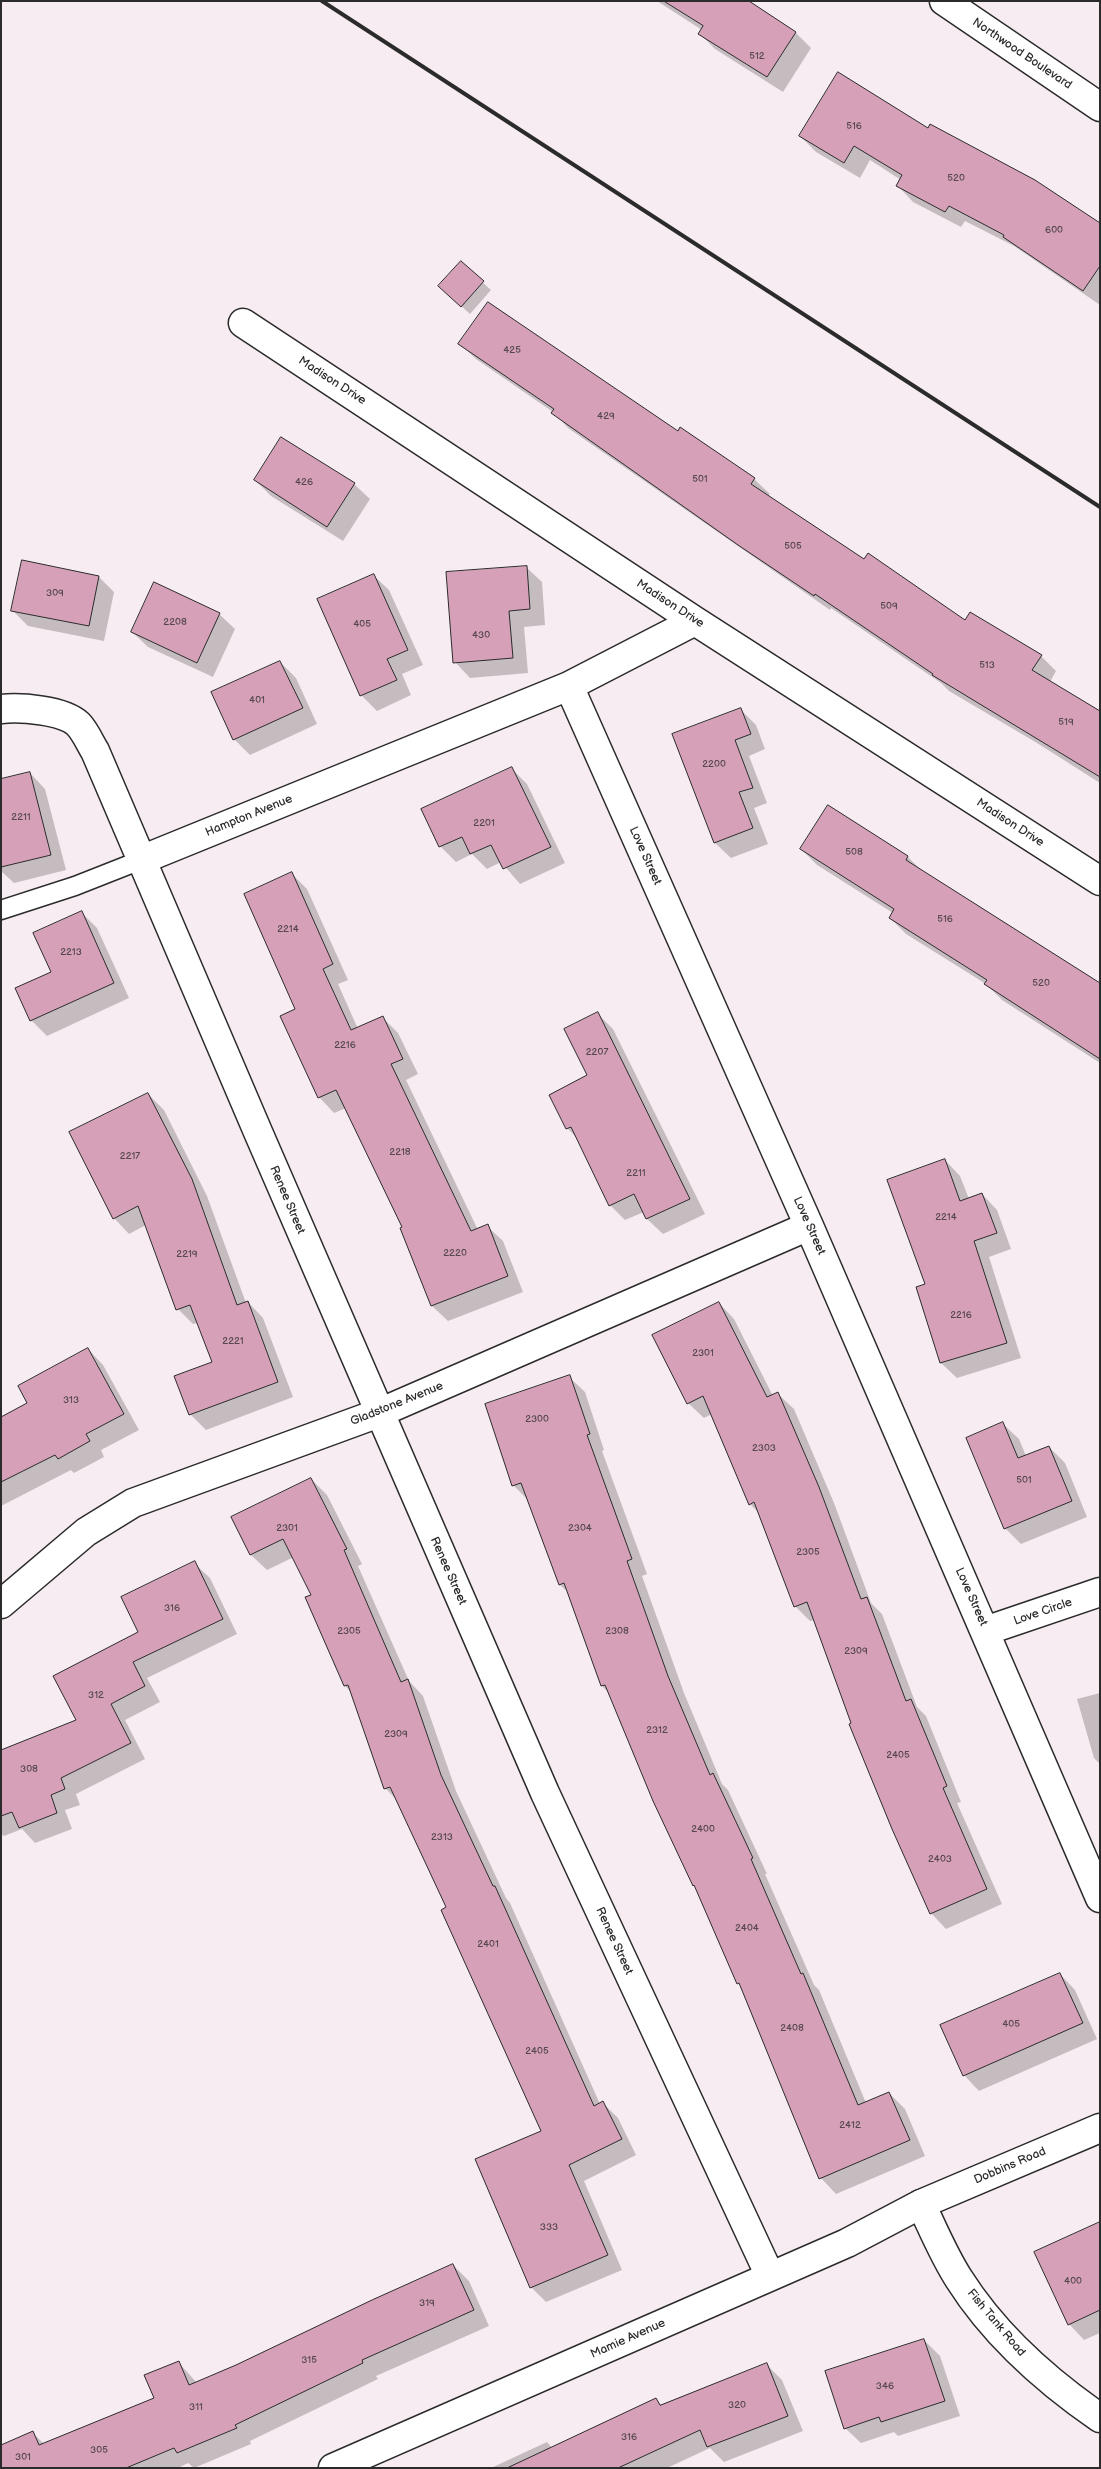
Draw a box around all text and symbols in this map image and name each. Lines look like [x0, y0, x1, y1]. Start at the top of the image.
street label: Northwood Boulevard [970, 15, 1074, 93]
house number: 512 [749, 50, 765, 62]
house number: 516 [846, 120, 862, 132]
house number: 520 [947, 172, 965, 184]
house number: 600 [1045, 224, 1063, 236]
house number: 425 [503, 344, 521, 356]
street label: Madison Drive [295, 354, 369, 408]
house number: 429 [597, 410, 615, 422]
house number: 501 [692, 473, 708, 485]
house number: 426 [295, 476, 313, 488]
house number: 505 [784, 540, 802, 552]
street label: Madison Drive [633, 577, 707, 631]
house number: 309 [46, 587, 64, 599]
house number: 509 [880, 600, 898, 612]
house number: 2208 [163, 616, 187, 628]
house number: 405 [353, 618, 371, 630]
house number: 430 [472, 629, 490, 641]
house number: 513 [979, 659, 995, 671]
house number: 401 [249, 694, 265, 706]
house number: 519 [1058, 716, 1074, 728]
house number: 2200 [702, 758, 726, 770]
street label: Hampton Avenue [203, 792, 295, 840]
street label: Madison Drive [973, 796, 1047, 850]
house number: 2211 [11, 811, 31, 823]
house number: 2201 [473, 817, 495, 829]
street label: Love Street [626, 825, 664, 887]
house number: 508 [845, 846, 863, 858]
house number: 516 [937, 913, 953, 925]
house number: 2214 [277, 923, 299, 935]
house number: 2213 [60, 946, 82, 958]
house number: 520 [1032, 977, 1050, 989]
house number: 2216 [334, 1039, 356, 1051]
house number: 2207 [586, 1046, 608, 1058]
house number: 2218 [389, 1146, 411, 1158]
house number: 2217 [120, 1150, 140, 1162]
street label: Renee Street [266, 1164, 308, 1236]
house number: 2211 [626, 1167, 646, 1179]
street label: Love Street [790, 1195, 828, 1257]
house number: 2214 [935, 1211, 957, 1223]
house number: 2220 [443, 1247, 467, 1259]
house number: 2219 [176, 1248, 198, 1260]
house number: 2216 [950, 1309, 972, 1321]
house number: 2221 [222, 1335, 244, 1347]
house number: 2301 [692, 1347, 714, 1359]
street label: Gladstone Avenue [349, 1379, 445, 1429]
house number: 313 [63, 1394, 79, 1406]
house number: 2300 [525, 1413, 549, 1425]
house number: 2303 [752, 1442, 776, 1454]
house number: 501 [1016, 1474, 1032, 1486]
house number: 2301 [276, 1522, 298, 1534]
house number: 2304 [568, 1522, 592, 1534]
street label: Renee Street [427, 1535, 469, 1607]
house number: 2305 [796, 1546, 820, 1558]
street label: Love Street [952, 1566, 990, 1628]
street label: Love Circle [1012, 1595, 1074, 1629]
house number: 316 [164, 1602, 180, 1614]
house number: 2305 [337, 1625, 361, 1637]
house number: 2308 [605, 1625, 629, 1637]
house number: 2309 [844, 1645, 868, 1657]
house number: 312 [88, 1689, 104, 1701]
house number: 2312 [646, 1724, 668, 1736]
house number: 2309 [384, 1728, 408, 1740]
house number: 2405 [886, 1749, 910, 1761]
house number: 308 [20, 1763, 38, 1775]
house number: 2400 [691, 1823, 715, 1835]
house number: 2313 [431, 1831, 453, 1843]
house number: 2403 [928, 1853, 952, 1865]
street label: Renee Street [592, 1905, 636, 1977]
house number: 2404 [735, 1922, 759, 1934]
house number: 2401 [477, 1938, 499, 1950]
house number: 405 [1002, 2018, 1020, 2030]
house number: 2408 [780, 2022, 804, 2034]
house number: 2405 [525, 2045, 549, 2057]
house number: 2412 [839, 2119, 861, 2131]
street label: Dobbins Road [972, 2144, 1048, 2188]
house number: 333 [540, 2221, 558, 2233]
house number: 400 [1064, 2275, 1082, 2287]
street label: Fish Tank Road [964, 2286, 1028, 2360]
house number: 319 [419, 2297, 435, 2309]
street label: Mamie Avenue [588, 2316, 668, 2362]
house number: 315 [301, 2354, 317, 2366]
house number: 346 [876, 2380, 894, 2392]
house number: 320 [728, 2399, 746, 2411]
house number: 311 [189, 2401, 203, 2413]
house number: 316 [621, 2431, 637, 2443]
house number: 305 [90, 2444, 108, 2456]
house number: 301 [15, 2451, 31, 2463]

